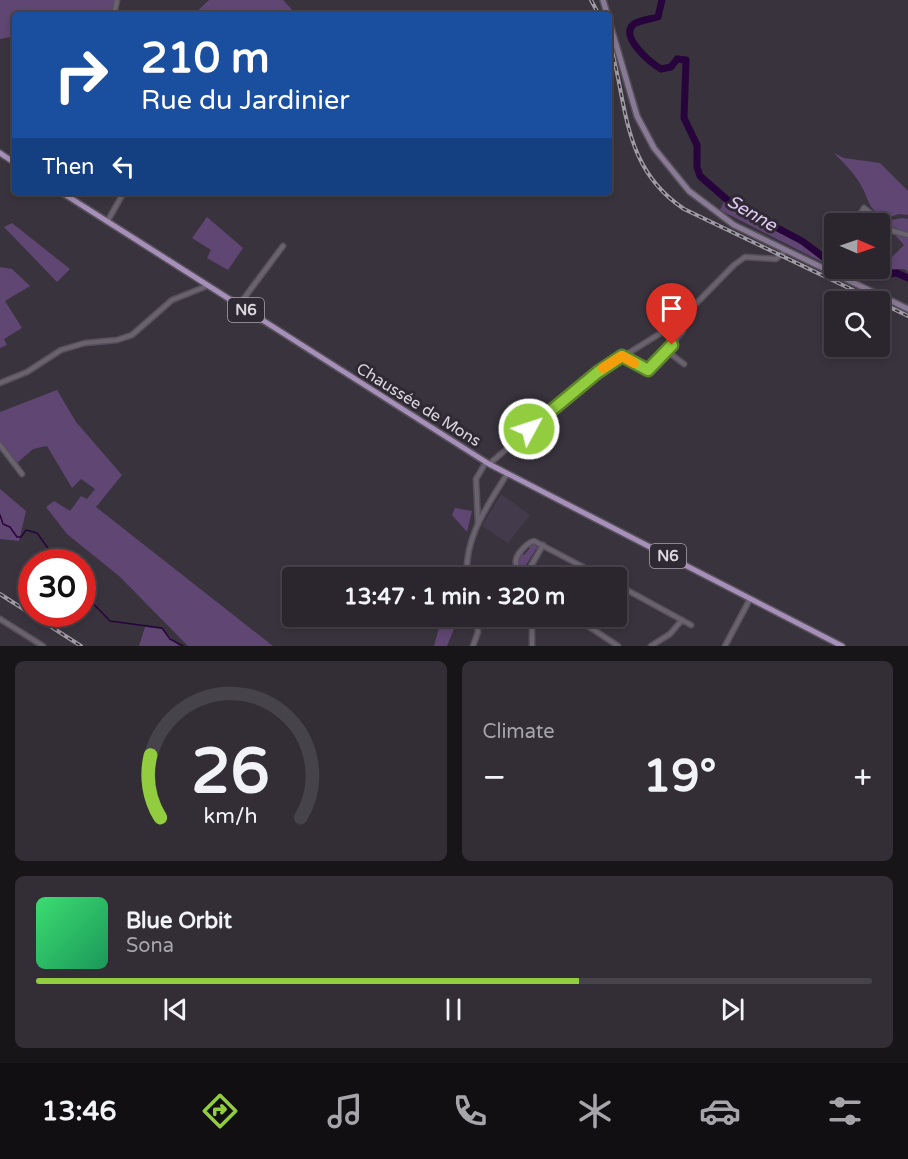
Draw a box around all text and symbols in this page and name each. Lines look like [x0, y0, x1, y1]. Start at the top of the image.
text: 210 m [141, 33, 270, 84]
icon: right [42, 36, 120, 114]
text: Rue du Jardinier [141, 84, 350, 117]
icon: left [107, 150, 140, 183]
text: Then [42, 154, 95, 180]
water label: Senne [723, 190, 781, 236]
north arrow [824, 213, 890, 279]
map controls [824, 213, 890, 357]
pin [646, 283, 697, 345]
button: search [824, 291, 890, 357]
icon: arrive [655, 292, 688, 325]
road number: N6 [228, 298, 264, 322]
street label: Chaussée de Mons [353, 359, 484, 451]
position arrow [497, 397, 561, 461]
road number: N6 [650, 544, 686, 568]
speed limit sign: 30 [18, 549, 96, 627]
text: 13:47 · 1 min · 320 m [344, 584, 565, 610]
text: Climate [483, 720, 555, 744]
text: 26 [192, 735, 270, 810]
text: 19° [643, 750, 716, 804]
text: − [483, 758, 506, 797]
text: + [853, 758, 872, 797]
text: km/h [204, 803, 258, 829]
text: Blue Orbit [126, 908, 232, 934]
text: Sona [126, 934, 174, 958]
icon: previous [159, 993, 192, 1026]
icon: pause [437, 993, 470, 1026]
icon: next [716, 993, 749, 1026]
icon: directions [199, 1090, 241, 1132]
icon: music [324, 1090, 366, 1132]
icon: phone [449, 1090, 491, 1132]
icon: climate [574, 1090, 616, 1132]
icon: car [699, 1090, 741, 1132]
icon: filters [824, 1090, 866, 1132]
text: 13:46 [42, 1095, 116, 1128]

